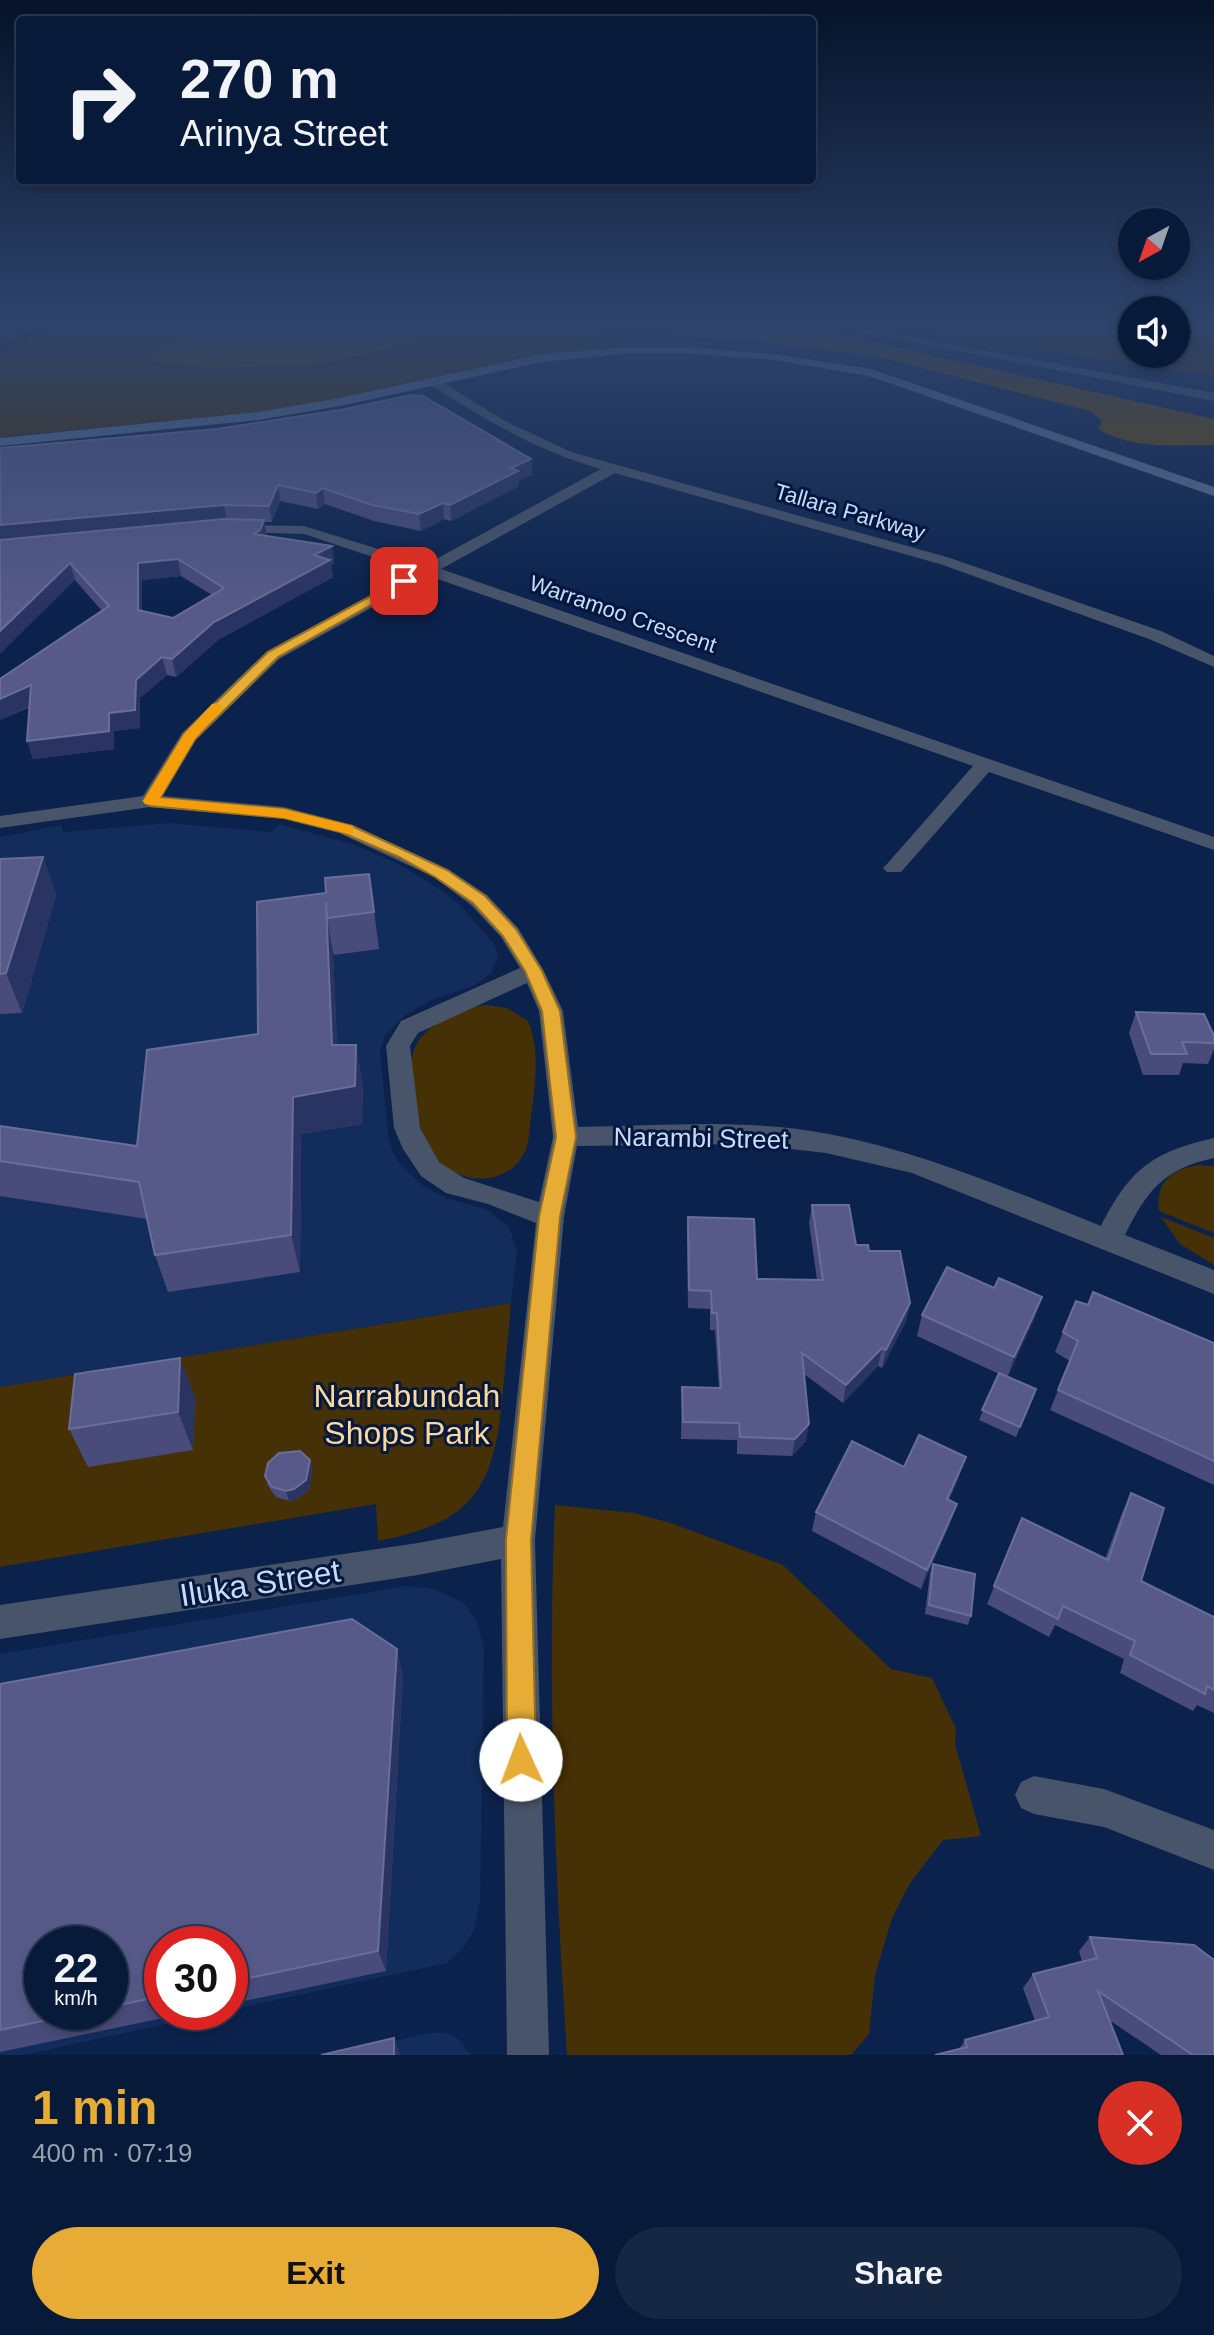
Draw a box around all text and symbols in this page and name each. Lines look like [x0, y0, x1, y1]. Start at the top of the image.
text: 270 m [180, 47, 339, 110]
icon: right [48, 48, 152, 152]
text: Arinya Street [180, 113, 388, 154]
north arrow [1118, 208, 1190, 280]
map controls [1118, 208, 1190, 368]
button: sound [1118, 296, 1190, 368]
street label: Tallara Parkway [772, 479, 928, 545]
pin [370, 547, 438, 615]
icon: arrive [382, 559, 426, 603]
street label: Warramoo Crescent [526, 570, 720, 658]
street label: Narambi Street [613, 1121, 789, 1155]
park label: Narrabundah Shops Park [314, 1378, 500, 1451]
street label: Iluka Street [177, 1553, 343, 1613]
position arrow [479, 1718, 563, 1802]
speed limit sign: 30 [144, 1926, 248, 2030]
text: 22 [54, 1946, 98, 1990]
text: km/h [54, 1987, 98, 2009]
text: 1 min [32, 2081, 157, 2134]
button: close [1098, 2081, 1182, 2165]
text: 400 m · 07:19 [32, 2138, 192, 2168]
button: Exit [32, 2227, 599, 2319]
button: Share [615, 2227, 1182, 2319]

